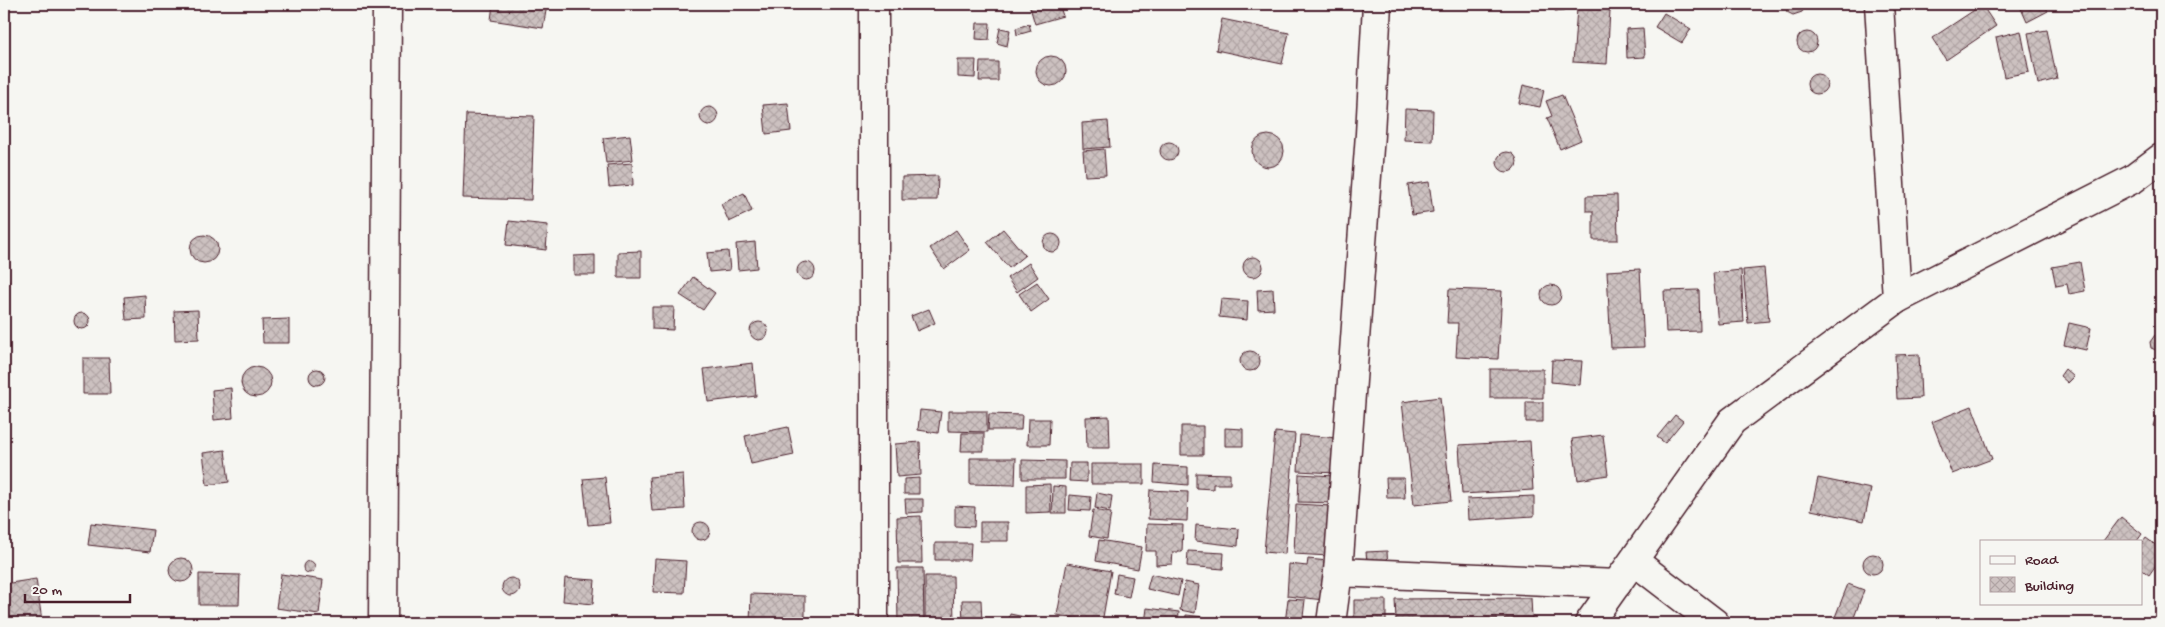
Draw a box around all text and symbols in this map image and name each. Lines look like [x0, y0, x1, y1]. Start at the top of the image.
legend [1980, 540, 2142, 604]
text: Road [2025, 552, 2059, 570]
scale bar [25, 572, 130, 604]
text: Building [2024, 578, 2074, 596]
text: 20 m [32, 582, 62, 600]

